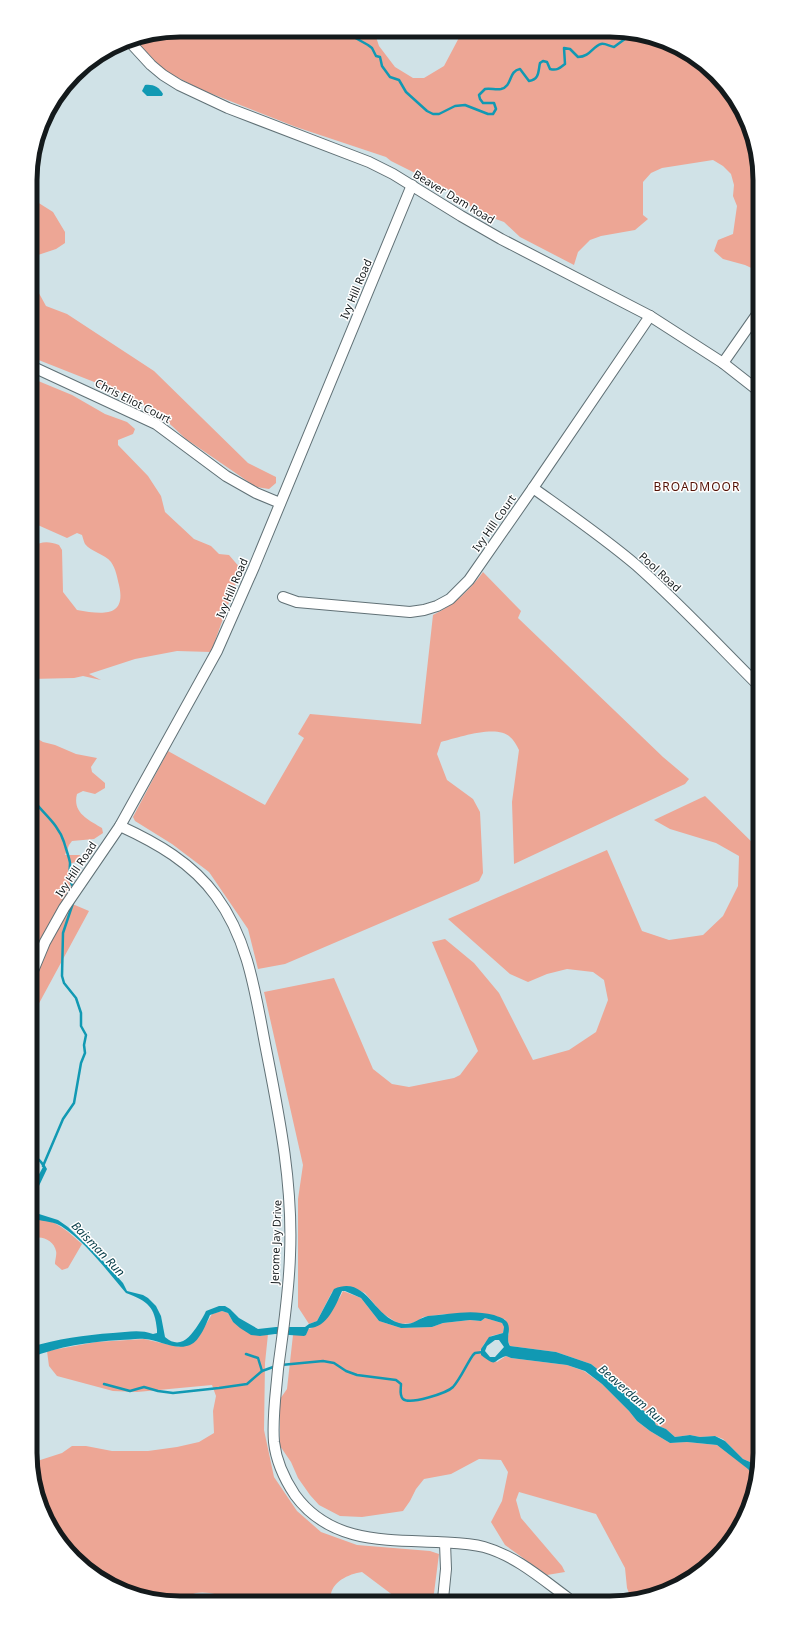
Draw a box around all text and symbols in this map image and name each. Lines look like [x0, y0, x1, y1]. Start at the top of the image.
street label: Beaver Dam Road [411, 166, 498, 227]
street label: Ivy Hill Road [336, 257, 375, 321]
street label: Chris Eliot Court [93, 375, 174, 426]
district label: BROADMOOR [654, 478, 740, 495]
street label: Ivy Hill Court [468, 491, 519, 554]
street label: Pool Road [636, 548, 685, 595]
street label: Ivy Hill Road [212, 556, 251, 620]
street label: Ivy Hill Road [52, 838, 100, 899]
street label: Jerome Jay Drive [266, 1200, 284, 1285]
water label: Baisman Run [68, 1217, 129, 1280]
water label: Beaverdam Run [595, 1361, 670, 1429]

